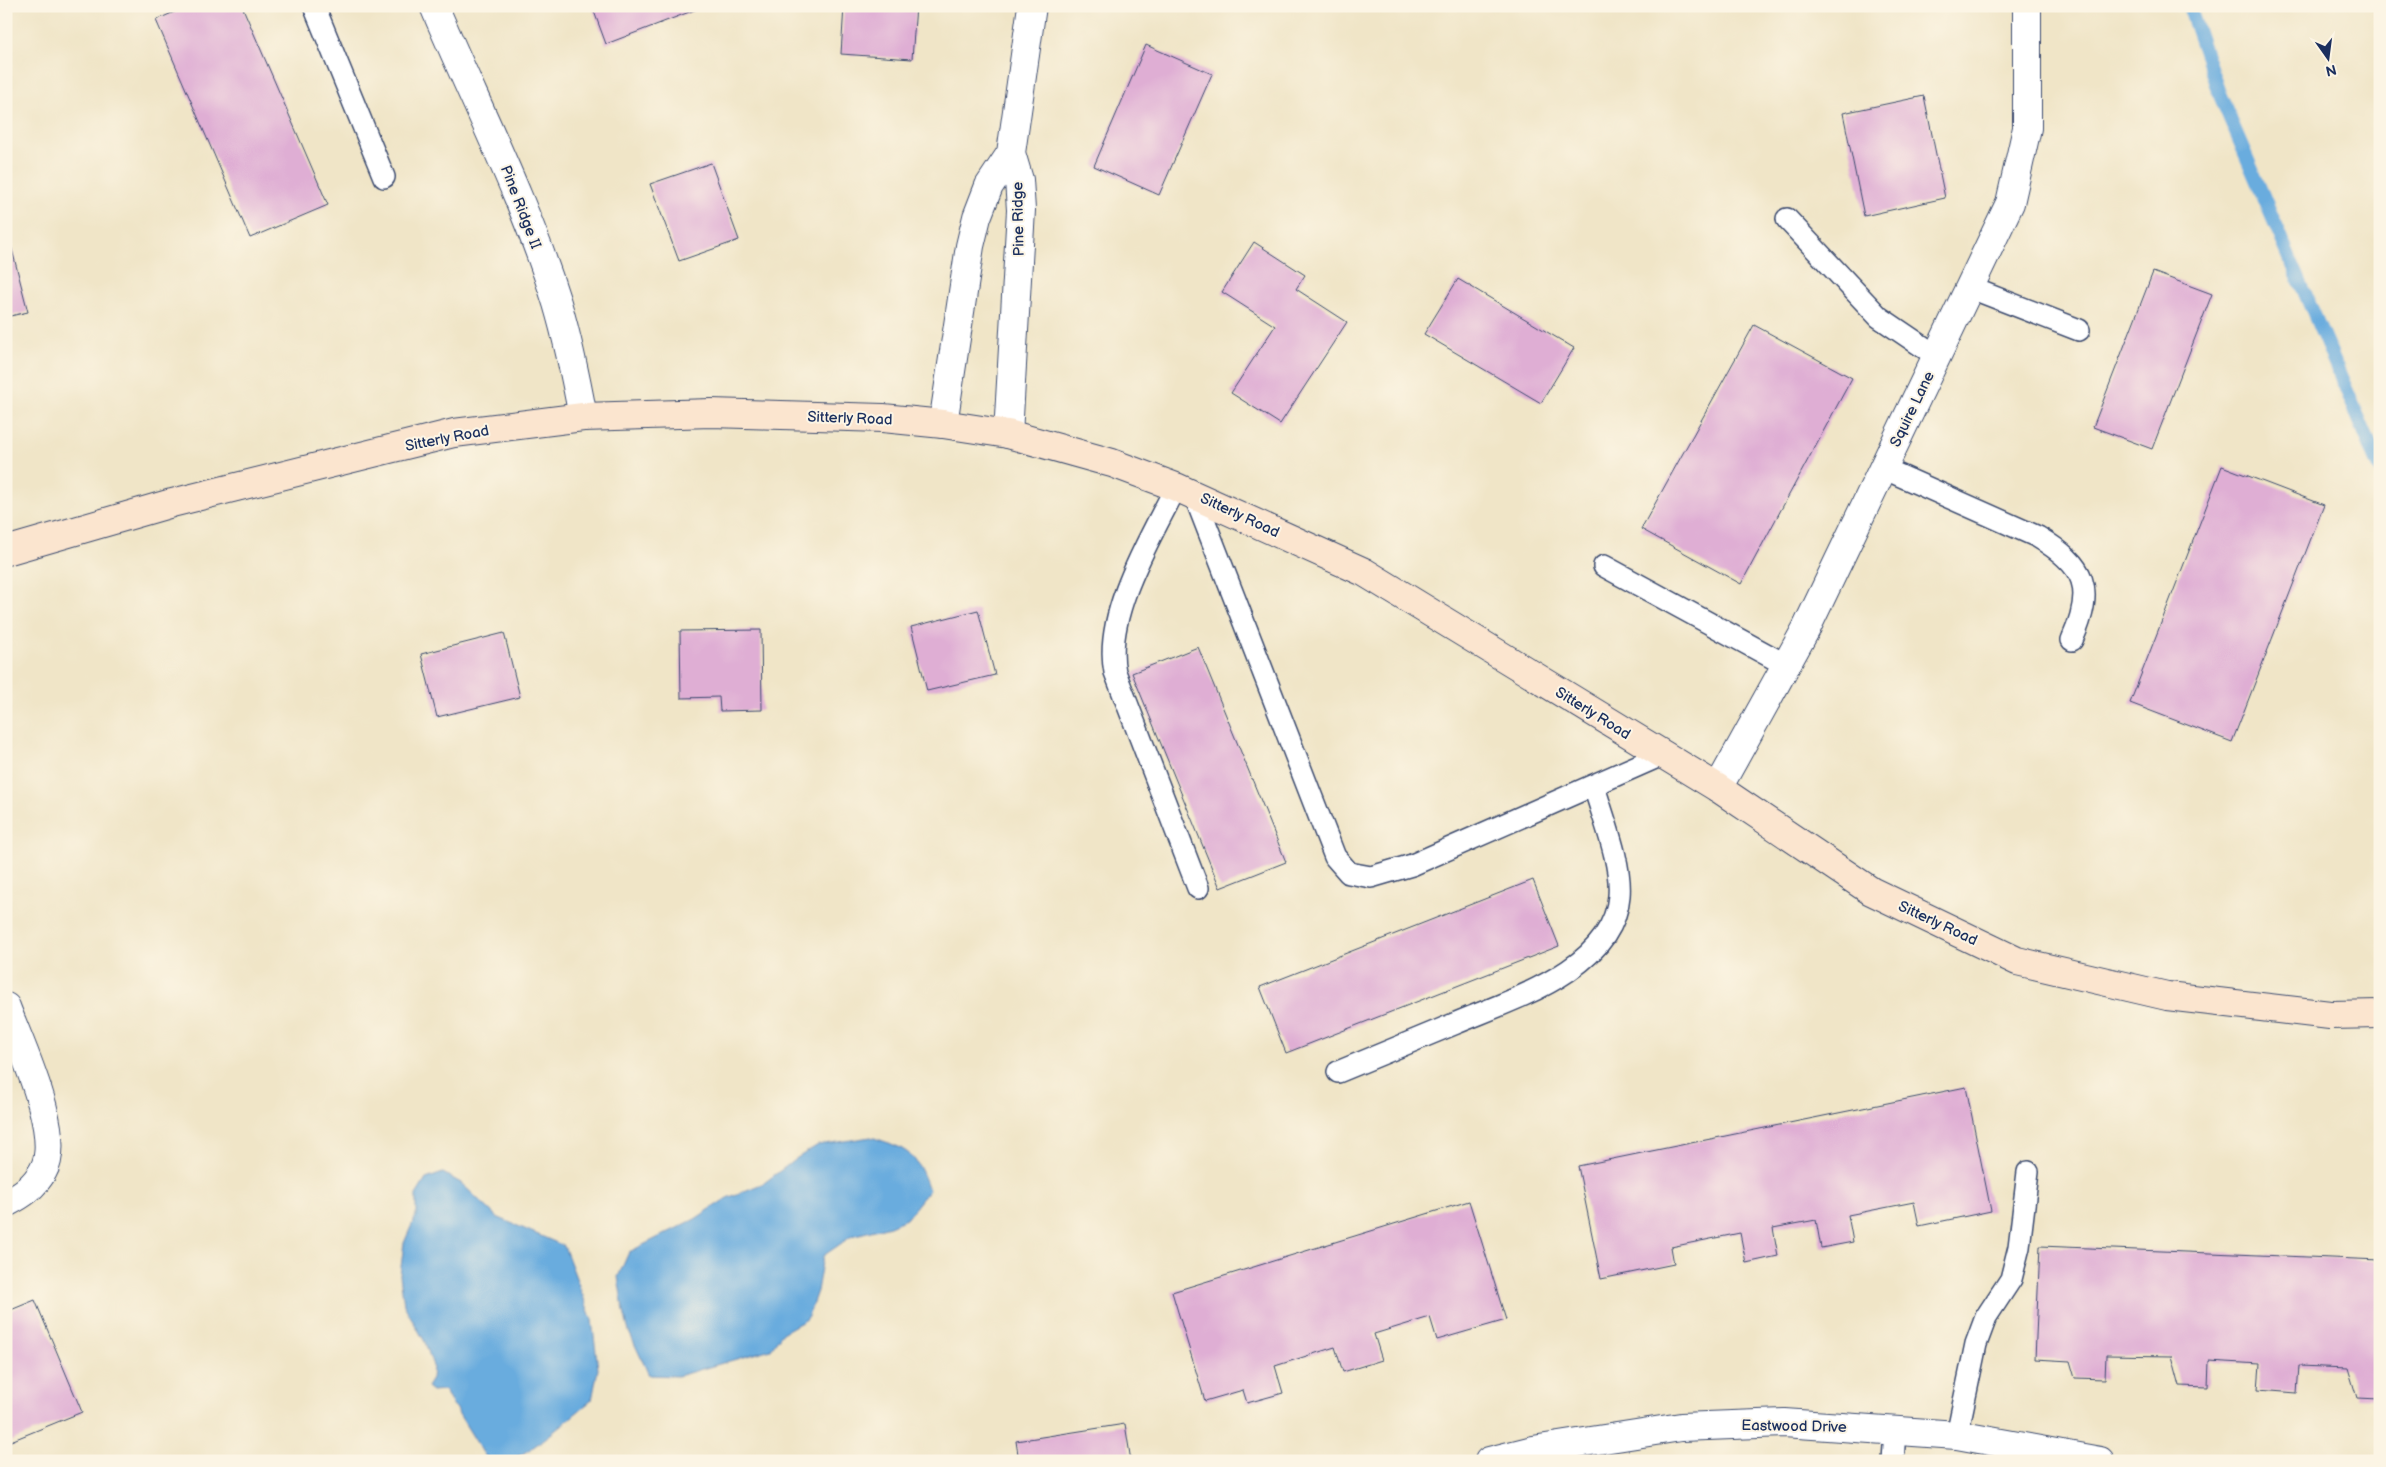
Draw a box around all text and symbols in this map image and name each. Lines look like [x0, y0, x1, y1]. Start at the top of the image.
north arrow [2304, 32, 2354, 82]
text: N [2324, 61, 2338, 80]
street label: Pine Ridge II [496, 163, 545, 252]
street label: Pine Ridge [1008, 181, 1029, 257]
street label: Squire Lane [1886, 368, 1939, 450]
street label: Sitterly Road [807, 408, 893, 429]
street label: Sitterly Road [403, 421, 491, 456]
street label: Sitterly Road [1197, 489, 1282, 542]
street label: Sitterly Road [1552, 683, 1634, 744]
street label: Sitterly Road [1895, 897, 1980, 950]
street label: Eastwood Drive [1741, 1416, 1847, 1437]

